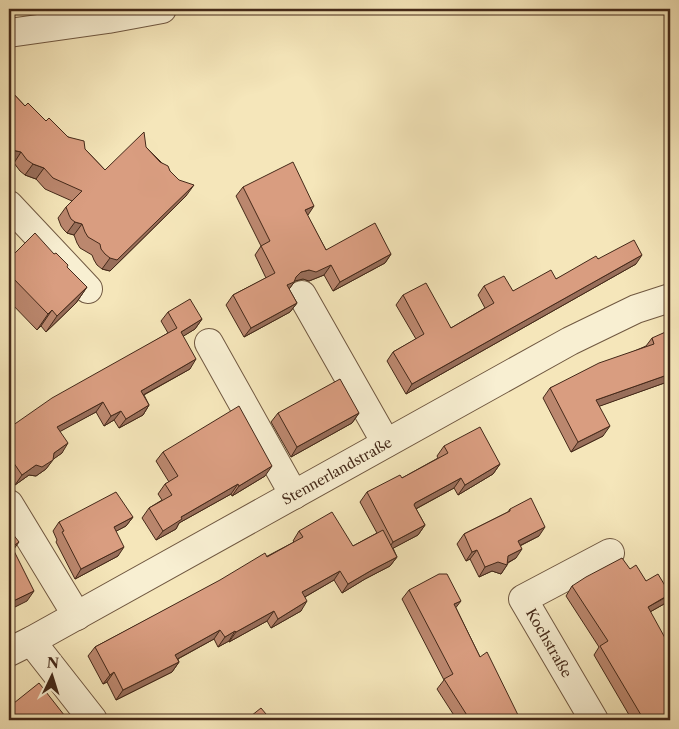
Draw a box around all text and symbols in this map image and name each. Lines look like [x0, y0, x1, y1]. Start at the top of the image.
street label: Stennerlandstraße [279, 433, 395, 509]
street label: Kochstraße [522, 605, 576, 681]
north arrow [28, 652, 78, 702]
text: N [46, 654, 60, 672]

